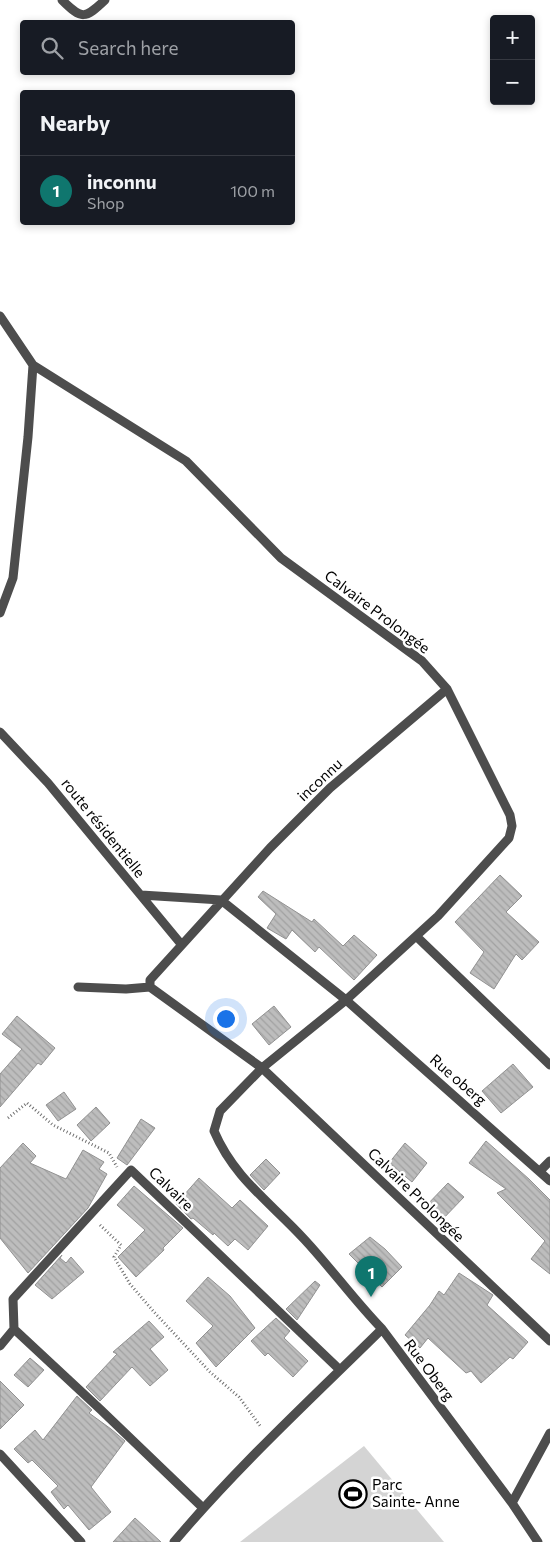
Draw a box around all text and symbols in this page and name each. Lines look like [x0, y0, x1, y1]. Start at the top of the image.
map controls [490, 15, 535, 105]
button: + [490, 15, 535, 60]
search box [20, 20, 295, 75]
icon: search [38, 34, 66, 62]
text: Search here [78, 36, 178, 59]
button: − [490, 60, 535, 105]
text: Nearby [40, 110, 110, 135]
text: inconnu [87, 170, 157, 193]
text: 1 [52, 181, 60, 200]
text: 100 m [230, 181, 275, 200]
text: Shop [87, 193, 125, 212]
street label: Calvaire Prolongée [321, 566, 434, 657]
street label: inconnu [293, 754, 345, 804]
street label: route résidentielle [58, 774, 149, 881]
your location [213, 1006, 239, 1032]
street label: Rue oberg [427, 1050, 491, 1109]
street label: Calvaire Prolongée [365, 1144, 469, 1245]
street label: Calvaire [146, 1163, 198, 1214]
pin: 1 [355, 1256, 387, 1297]
street label: Rue Oberg [401, 1335, 459, 1404]
place label: Parc Sainte- Anne [372, 1475, 460, 1510]
sports icon: Parc Sainte- Anne [338, 1479, 368, 1509]

